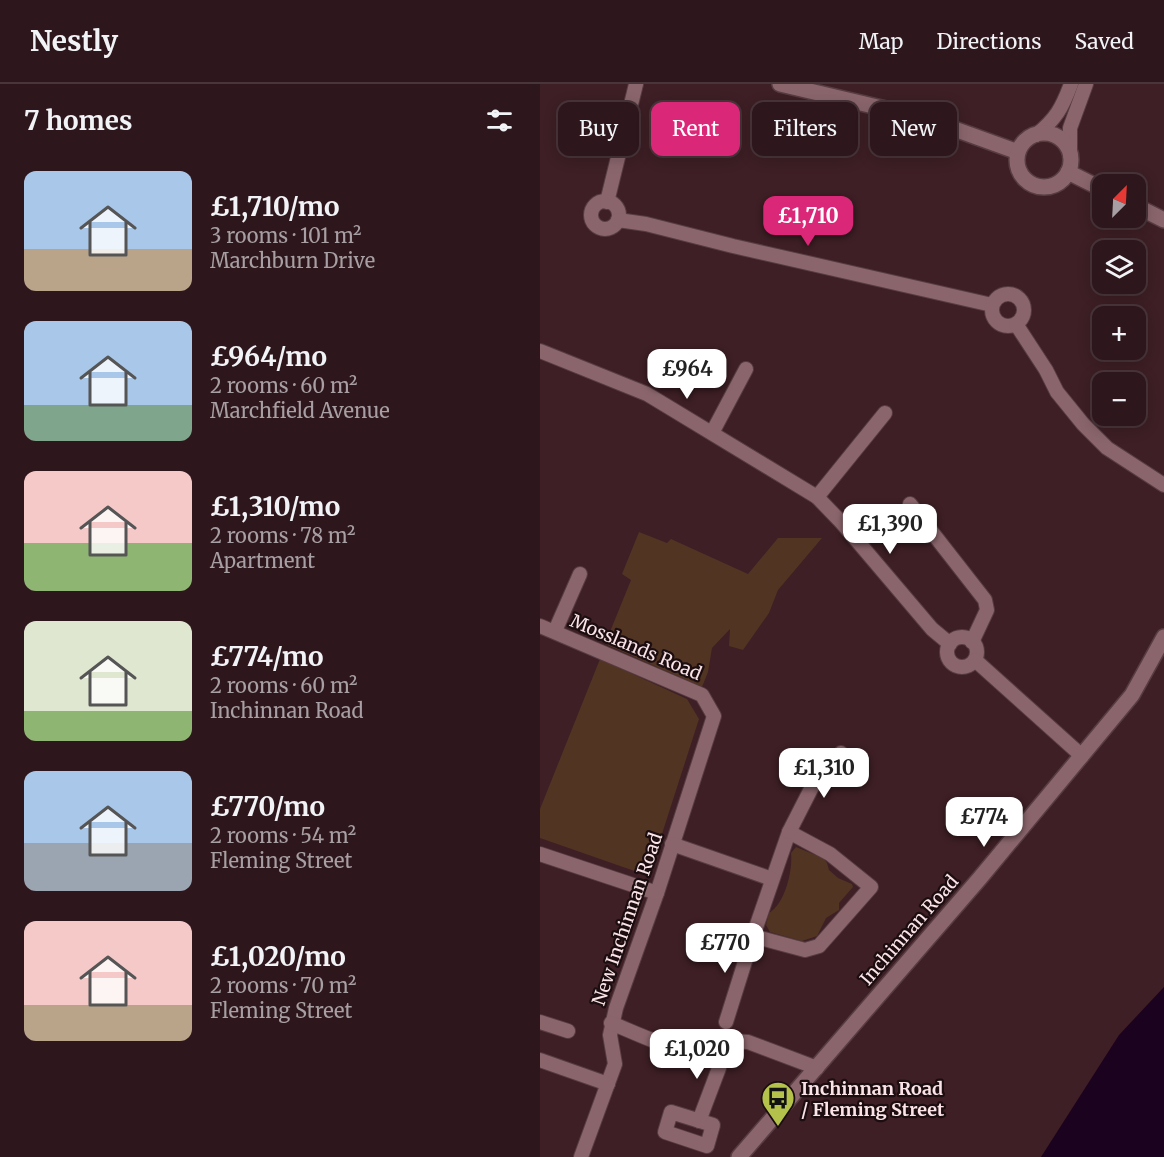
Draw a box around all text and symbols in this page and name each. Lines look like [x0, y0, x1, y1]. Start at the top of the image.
text: Nestly [30, 23, 118, 59]
text: Map [859, 28, 903, 55]
text: Directions [936, 28, 1041, 55]
text: Saved [1074, 28, 1134, 55]
chip: Buy [558, 102, 639, 156]
chip: Rent [651, 102, 740, 156]
chip: Filters [752, 102, 858, 156]
chip: New [870, 102, 957, 156]
text: 7 homes [24, 104, 132, 137]
icon: filters [483, 104, 516, 137]
north arrow [1092, 174, 1146, 228]
map controls [1092, 174, 1146, 426]
text: £1,710/mo [210, 190, 340, 223]
icon: home [72, 195, 144, 267]
pin: £1,710 [759, 196, 857, 247]
text: £1,710 [777, 203, 839, 228]
text: 3 rooms · 101 m² [210, 223, 361, 248]
button: layers [1092, 240, 1146, 294]
text: Marchburn Drive [210, 248, 375, 273]
button: + [1092, 306, 1146, 360]
text: £964/mo [210, 340, 327, 373]
icon: home [72, 345, 144, 417]
pin: £964 [651, 349, 723, 400]
text: £964 [661, 356, 713, 381]
button: − [1092, 372, 1146, 426]
text: 2 rooms · 60 m² [210, 373, 357, 398]
text: Marchfield Avenue [210, 398, 390, 423]
text: £1,310/mo [210, 490, 340, 523]
icon: home [72, 495, 144, 567]
pin: £1,390 [841, 504, 939, 555]
text: £1,390 [857, 511, 923, 536]
text: 2 rooms · 78 m² [210, 523, 355, 548]
text: Apartment [210, 548, 315, 573]
street label: Mosslands Road [567, 609, 705, 685]
text: £774/mo [210, 640, 323, 673]
icon: home [72, 645, 144, 717]
text: 2 rooms · 60 m² [210, 673, 357, 698]
text: Inchinnan Road [210, 698, 364, 723]
pin: £1,310 [775, 748, 873, 799]
text: £1,310 [793, 755, 855, 780]
text: £770/mo [210, 790, 325, 823]
icon: home [72, 795, 144, 867]
pin: £774 [948, 797, 1020, 848]
text: £774 [960, 804, 1008, 829]
text: 2 rooms · 54 m² [210, 823, 356, 848]
street label: New Inchinnan Road [587, 829, 667, 1008]
text: Fleming Street [210, 848, 352, 873]
street label: Inchinnan Road [855, 870, 963, 990]
pin: £770 [689, 923, 761, 974]
text: £770 [700, 930, 750, 955]
text: £1,020/mo [210, 940, 346, 973]
icon: home [72, 945, 144, 1017]
text: 2 rooms · 70 m² [210, 973, 356, 998]
text: Fleming Street [210, 998, 352, 1023]
pin: £1,020 [648, 1029, 746, 1080]
text: £1,020 [664, 1036, 730, 1061]
place label: Inchinnan Road / Fleming Street [801, 1077, 945, 1121]
bus stop icon: Inchinnan Road / Fleming Street [760, 1080, 796, 1127]

